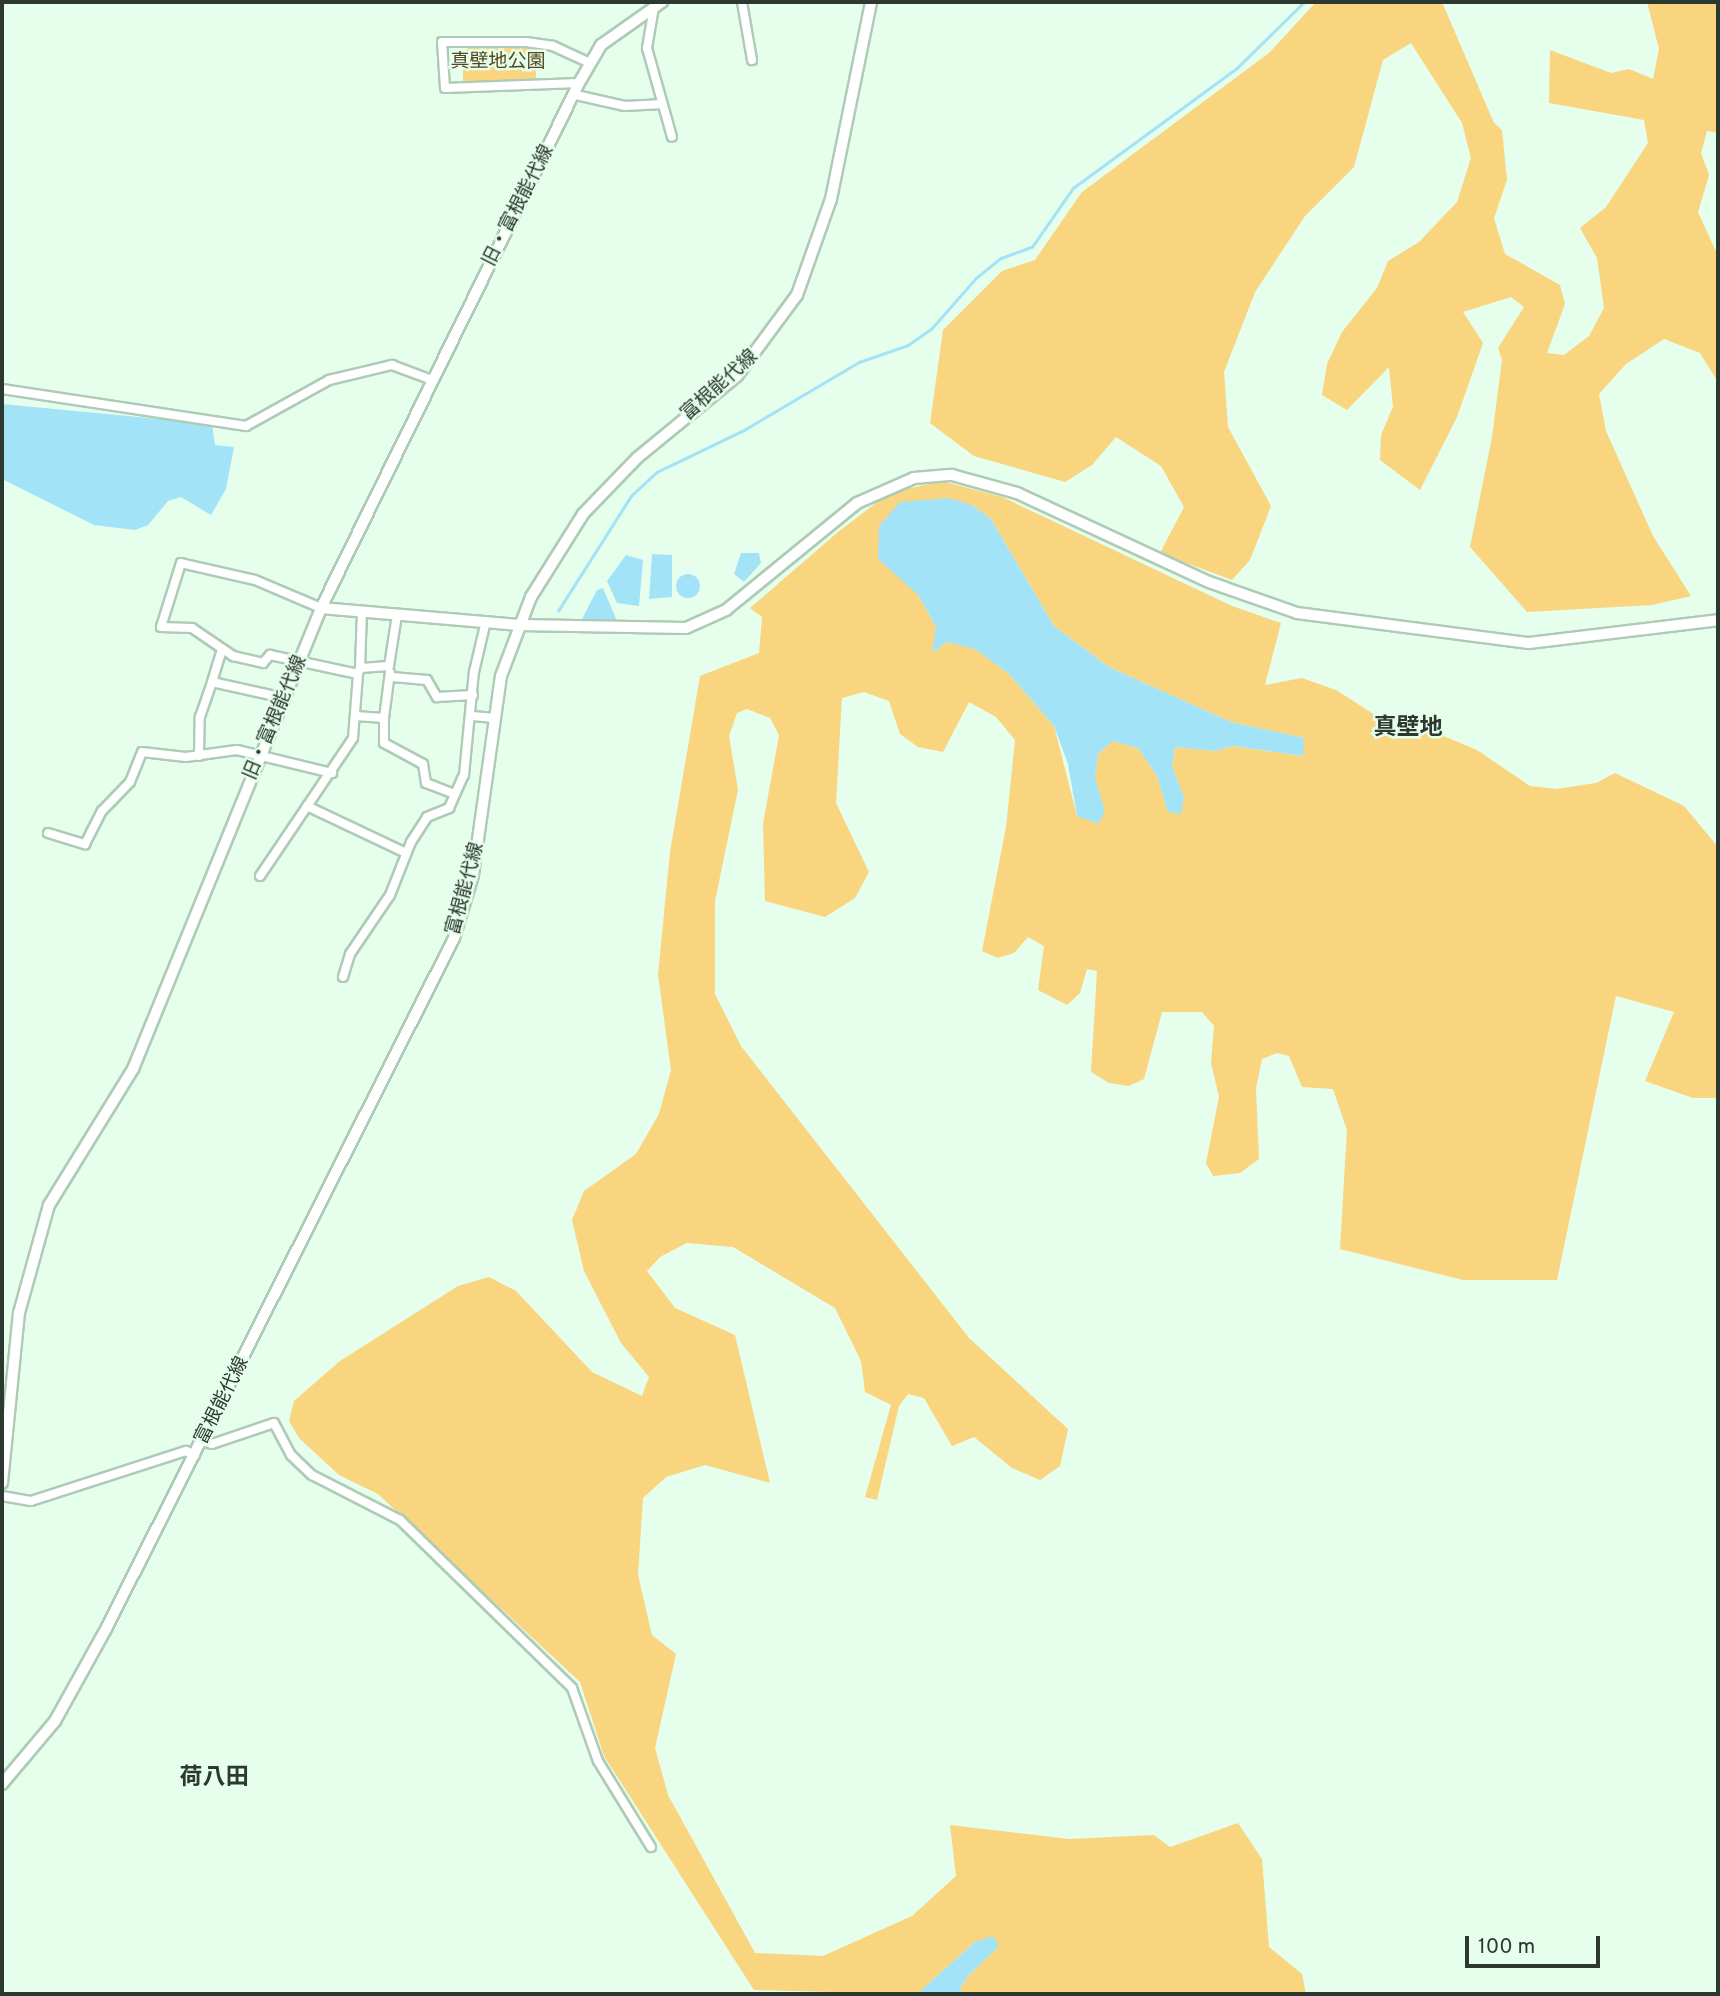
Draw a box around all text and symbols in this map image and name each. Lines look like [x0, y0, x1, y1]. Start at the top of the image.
park label: 真壁地公園 [451, 52, 545, 74]
street label: 旧・富根能代線 [479, 142, 559, 270]
street label: 富根能代線 [677, 346, 763, 426]
street label: 旧・富根能代線 [240, 652, 312, 784]
district label: 真壁地 [1374, 715, 1442, 743]
street label: 富根能代線 [443, 840, 489, 938]
street label: 富根能代線 [191, 1354, 255, 1448]
district label: 荷八田 [180, 1765, 248, 1793]
scale bar [1468, 1923, 1603, 1967]
text: 100 m [1478, 1934, 1535, 1961]

